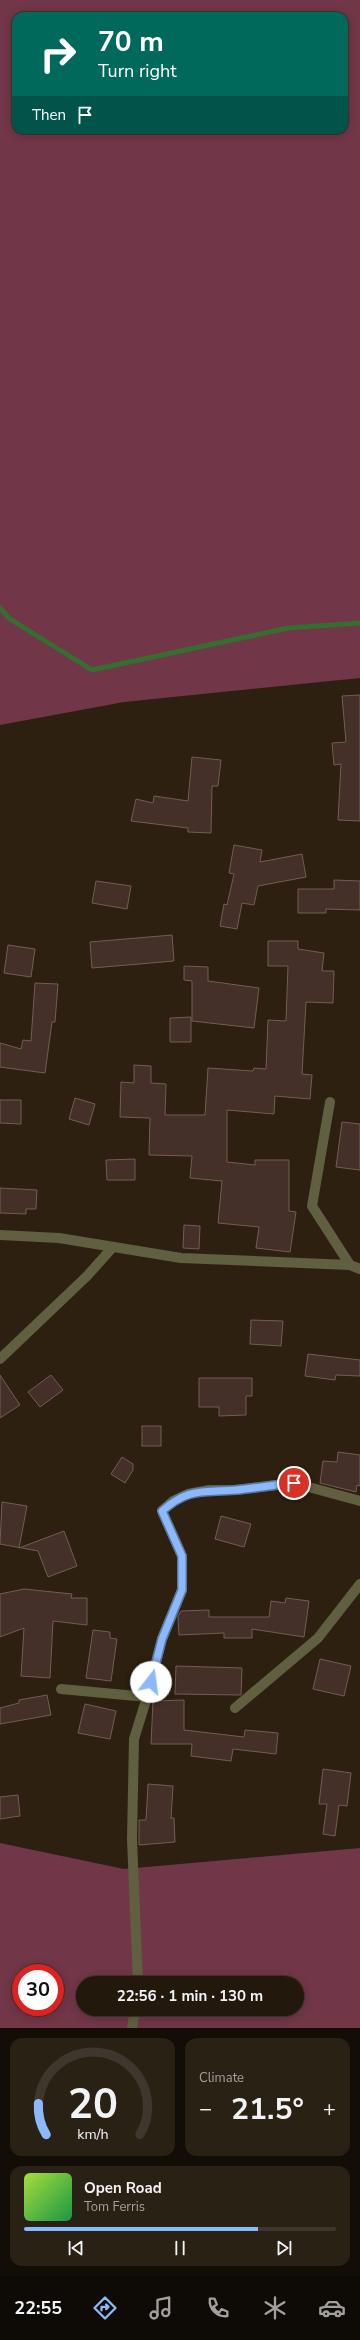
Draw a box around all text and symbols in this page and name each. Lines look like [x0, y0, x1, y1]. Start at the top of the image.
text: 70 m [98, 23, 164, 61]
icon: right [32, 28, 84, 80]
text: Turn right [98, 59, 177, 83]
icon: arrive [74, 104, 96, 126]
text: Then [32, 105, 66, 125]
pin [277, 1466, 311, 1500]
icon: arrive [283, 1472, 305, 1494]
position arrow [130, 1661, 172, 1703]
speed limit sign: 30 [12, 1964, 64, 2016]
text: 22:56 · 1 min · 130 m [117, 1986, 263, 2006]
text: Climate [199, 2069, 244, 2087]
text: 20 [68, 2076, 117, 2133]
text: 21.5° [231, 2089, 304, 2130]
text: − [199, 2094, 212, 2124]
text: + [323, 2094, 336, 2124]
text: km/h [77, 2125, 108, 2144]
text: Open Road [84, 2178, 162, 2198]
text: Tom Ferris [84, 2198, 145, 2216]
icon: previous [65, 2237, 87, 2259]
icon: pause [169, 2237, 191, 2259]
icon: next [273, 2237, 295, 2259]
icon: directions [91, 2294, 119, 2322]
icon: music [147, 2294, 175, 2322]
icon: phone [204, 2294, 232, 2322]
icon: climate [261, 2294, 289, 2322]
icon: car [318, 2294, 346, 2322]
text: 22:55 [14, 2296, 62, 2320]

